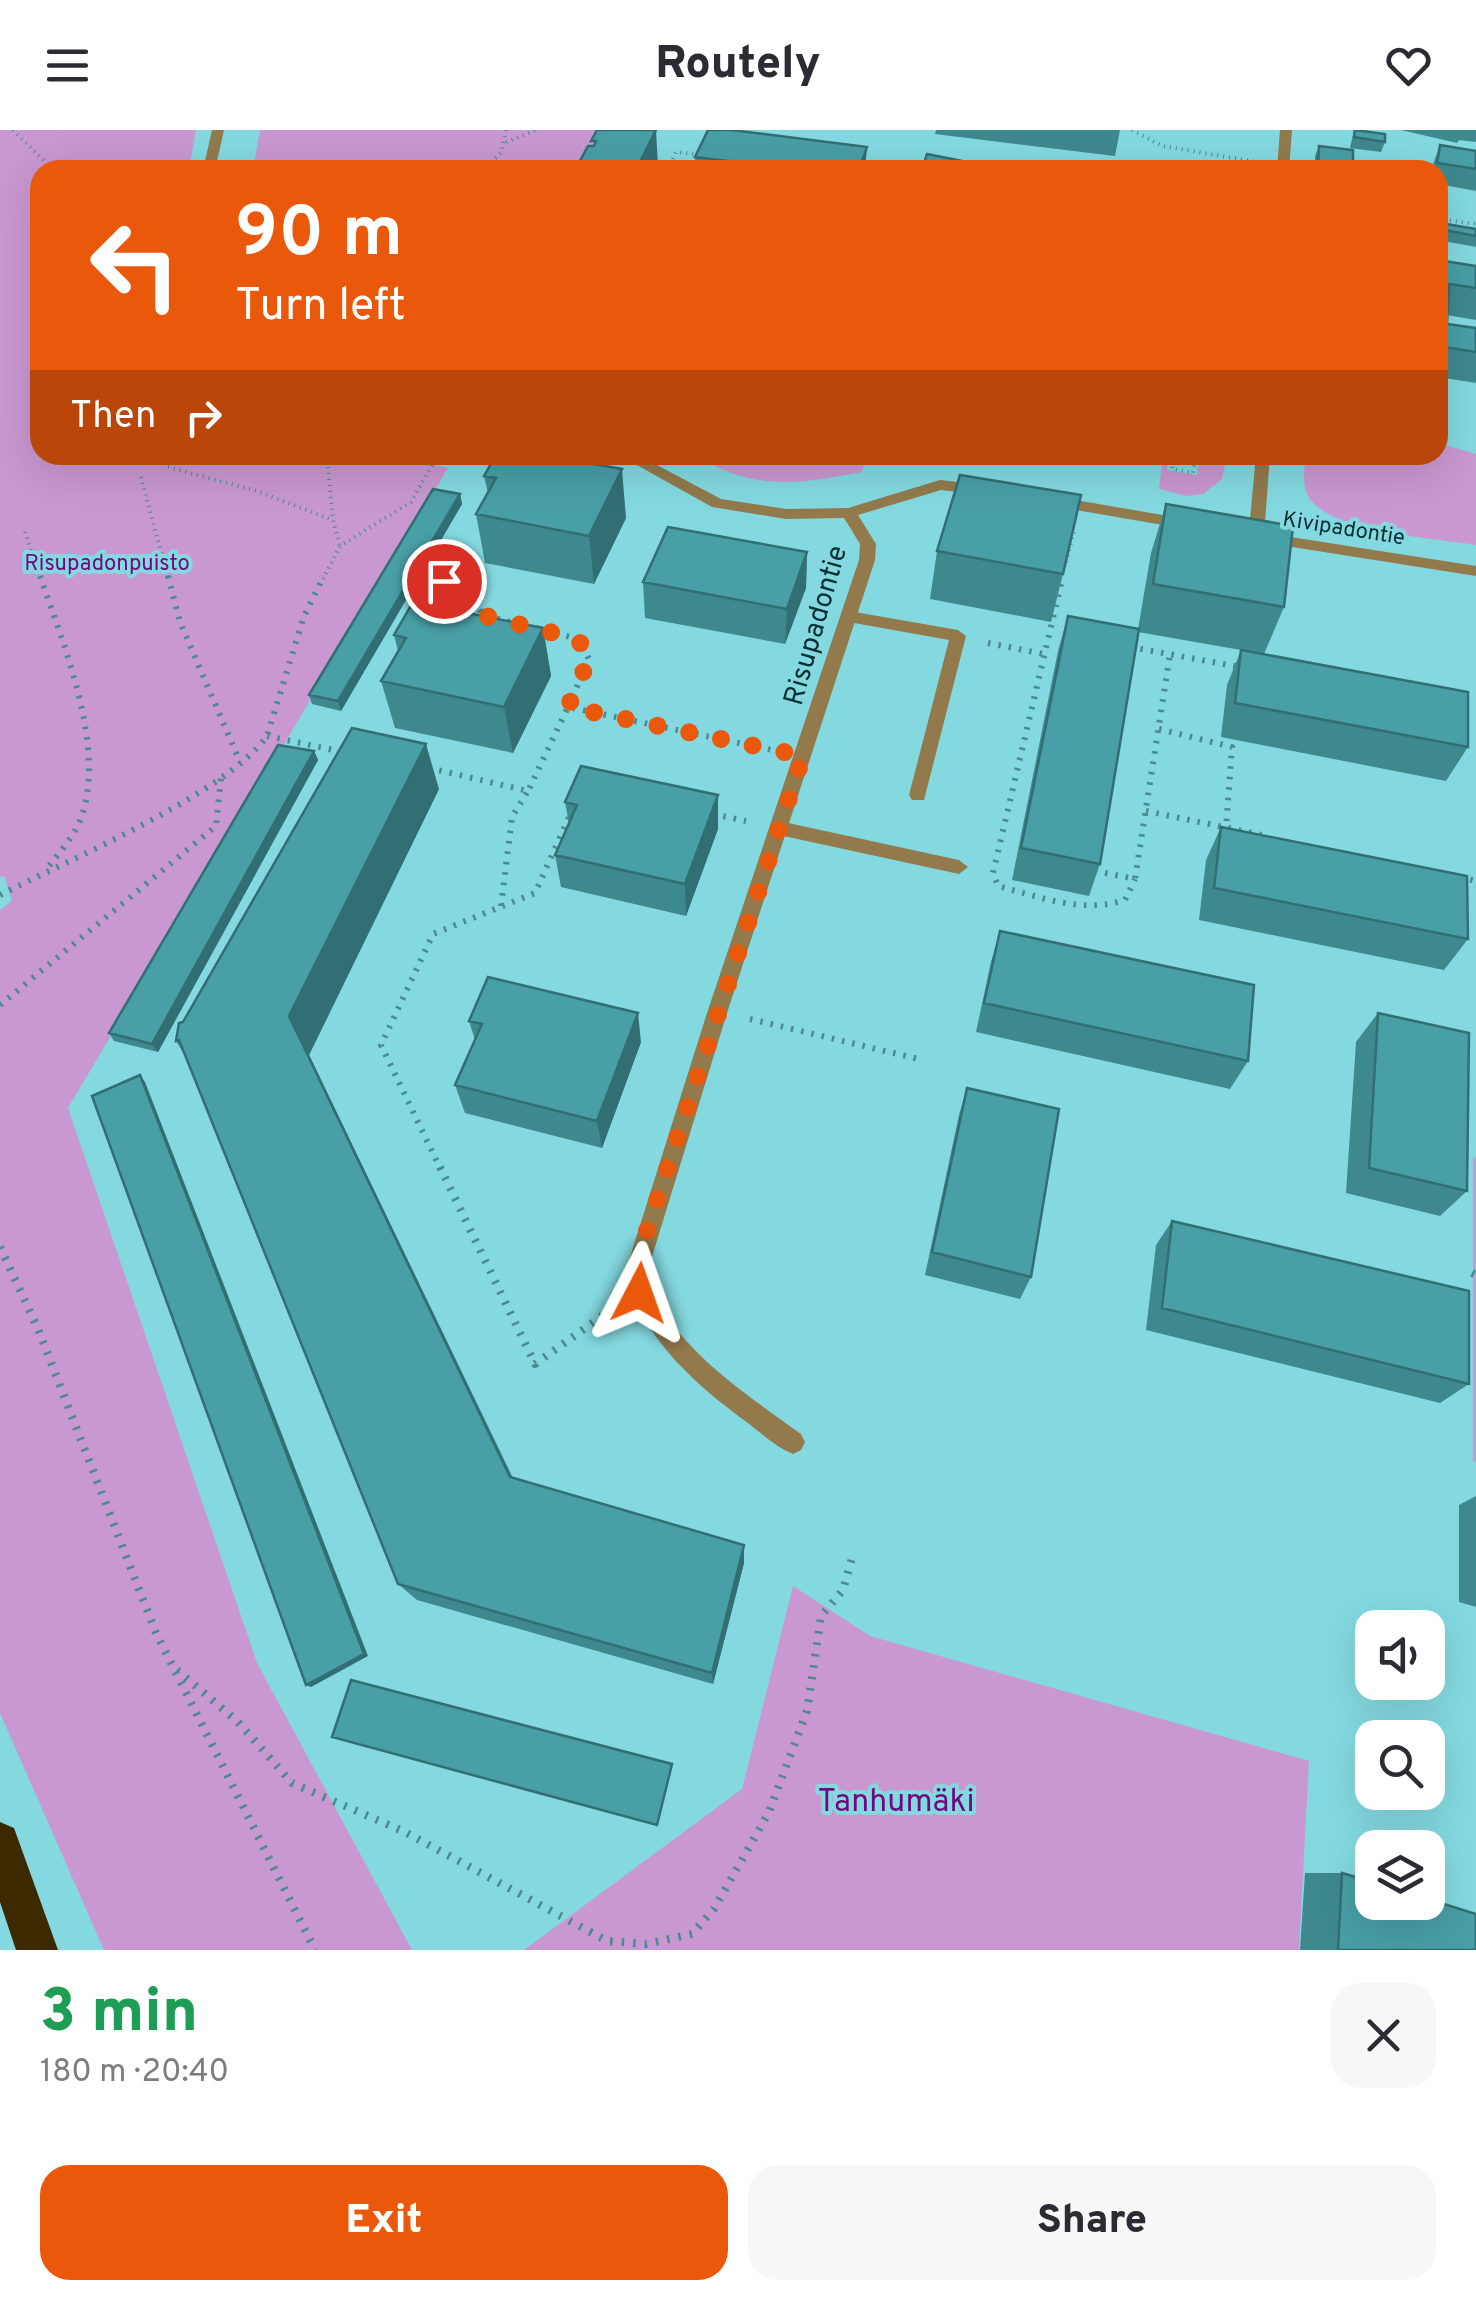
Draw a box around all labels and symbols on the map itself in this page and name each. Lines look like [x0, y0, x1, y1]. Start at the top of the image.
street label: Kivipadontie [1281, 506, 1407, 552]
pin [402, 539, 487, 624]
street label: Risupadontie [777, 542, 857, 710]
park label: Risupadonpuisto [24, 551, 190, 578]
position arrow [587, 1241, 691, 1345]
park label: Tanhumäki [817, 1783, 975, 1823]

